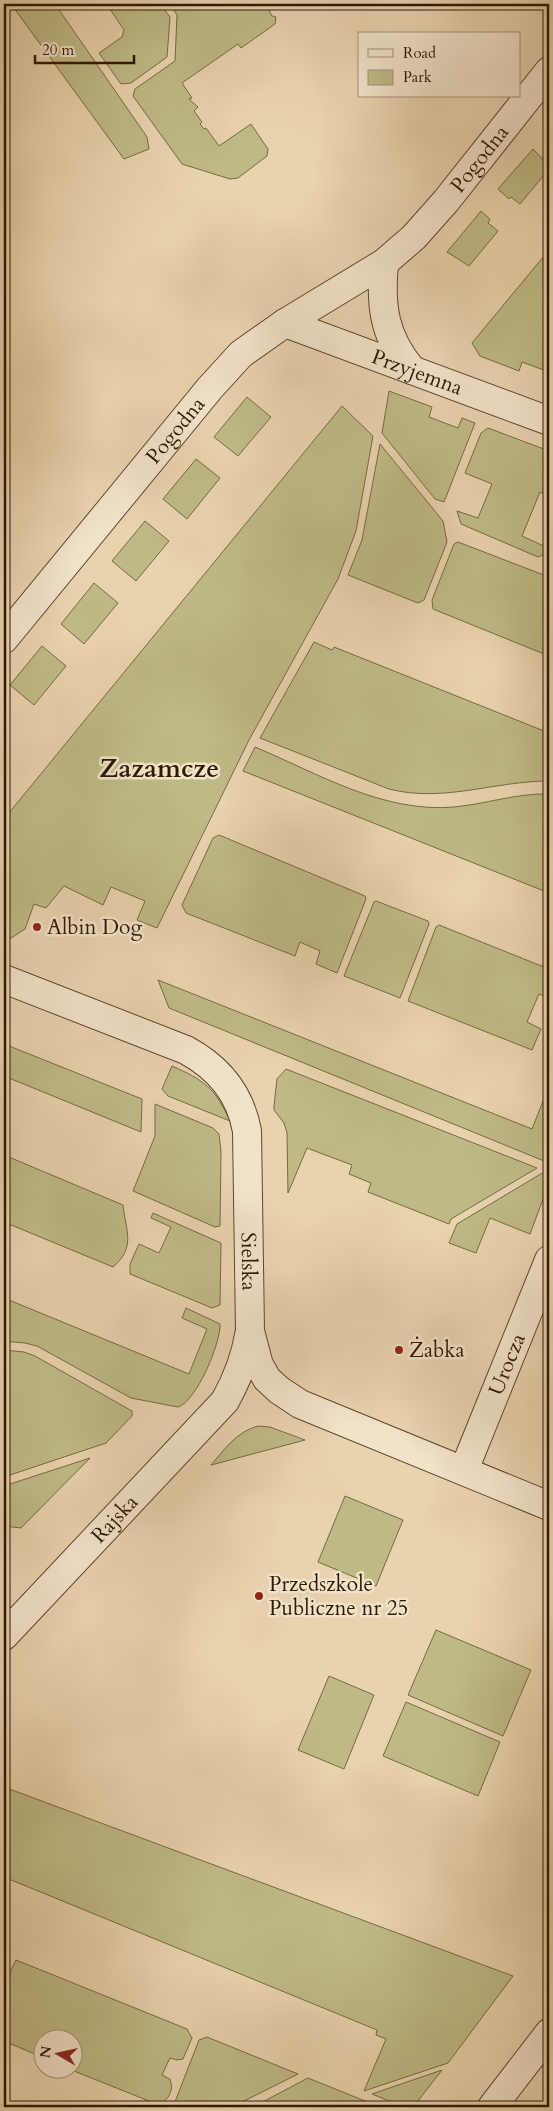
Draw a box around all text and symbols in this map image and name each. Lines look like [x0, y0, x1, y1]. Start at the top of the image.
scale bar [35, 32, 134, 64]
legend [358, 32, 520, 98]
text: 20 m [42, 40, 74, 60]
text: Road [403, 43, 436, 63]
text: Park [403, 67, 432, 87]
street label: Pogodna [444, 119, 516, 199]
street label: Przyjemna [368, 342, 467, 403]
street label: Pogodna [139, 391, 212, 470]
district label: Zazamcze [99, 751, 219, 786]
place label: Albin Dog [47, 913, 142, 942]
marker: Albin Dog [31, 921, 43, 933]
street label: Sielska [234, 1232, 263, 1291]
street label: Urocza [482, 1329, 533, 1400]
place label: Żabka [409, 1336, 465, 1365]
marker: Żabka [393, 1344, 405, 1356]
street label: Rajska [85, 1488, 145, 1550]
place label: Przedszkole Publiczne nr 25 [269, 1570, 408, 1623]
marker: Przedszkole Publiczne nr 25 [253, 1590, 265, 1602]
north arrow [32, 2028, 82, 2078]
text: N [35, 2045, 56, 2060]

